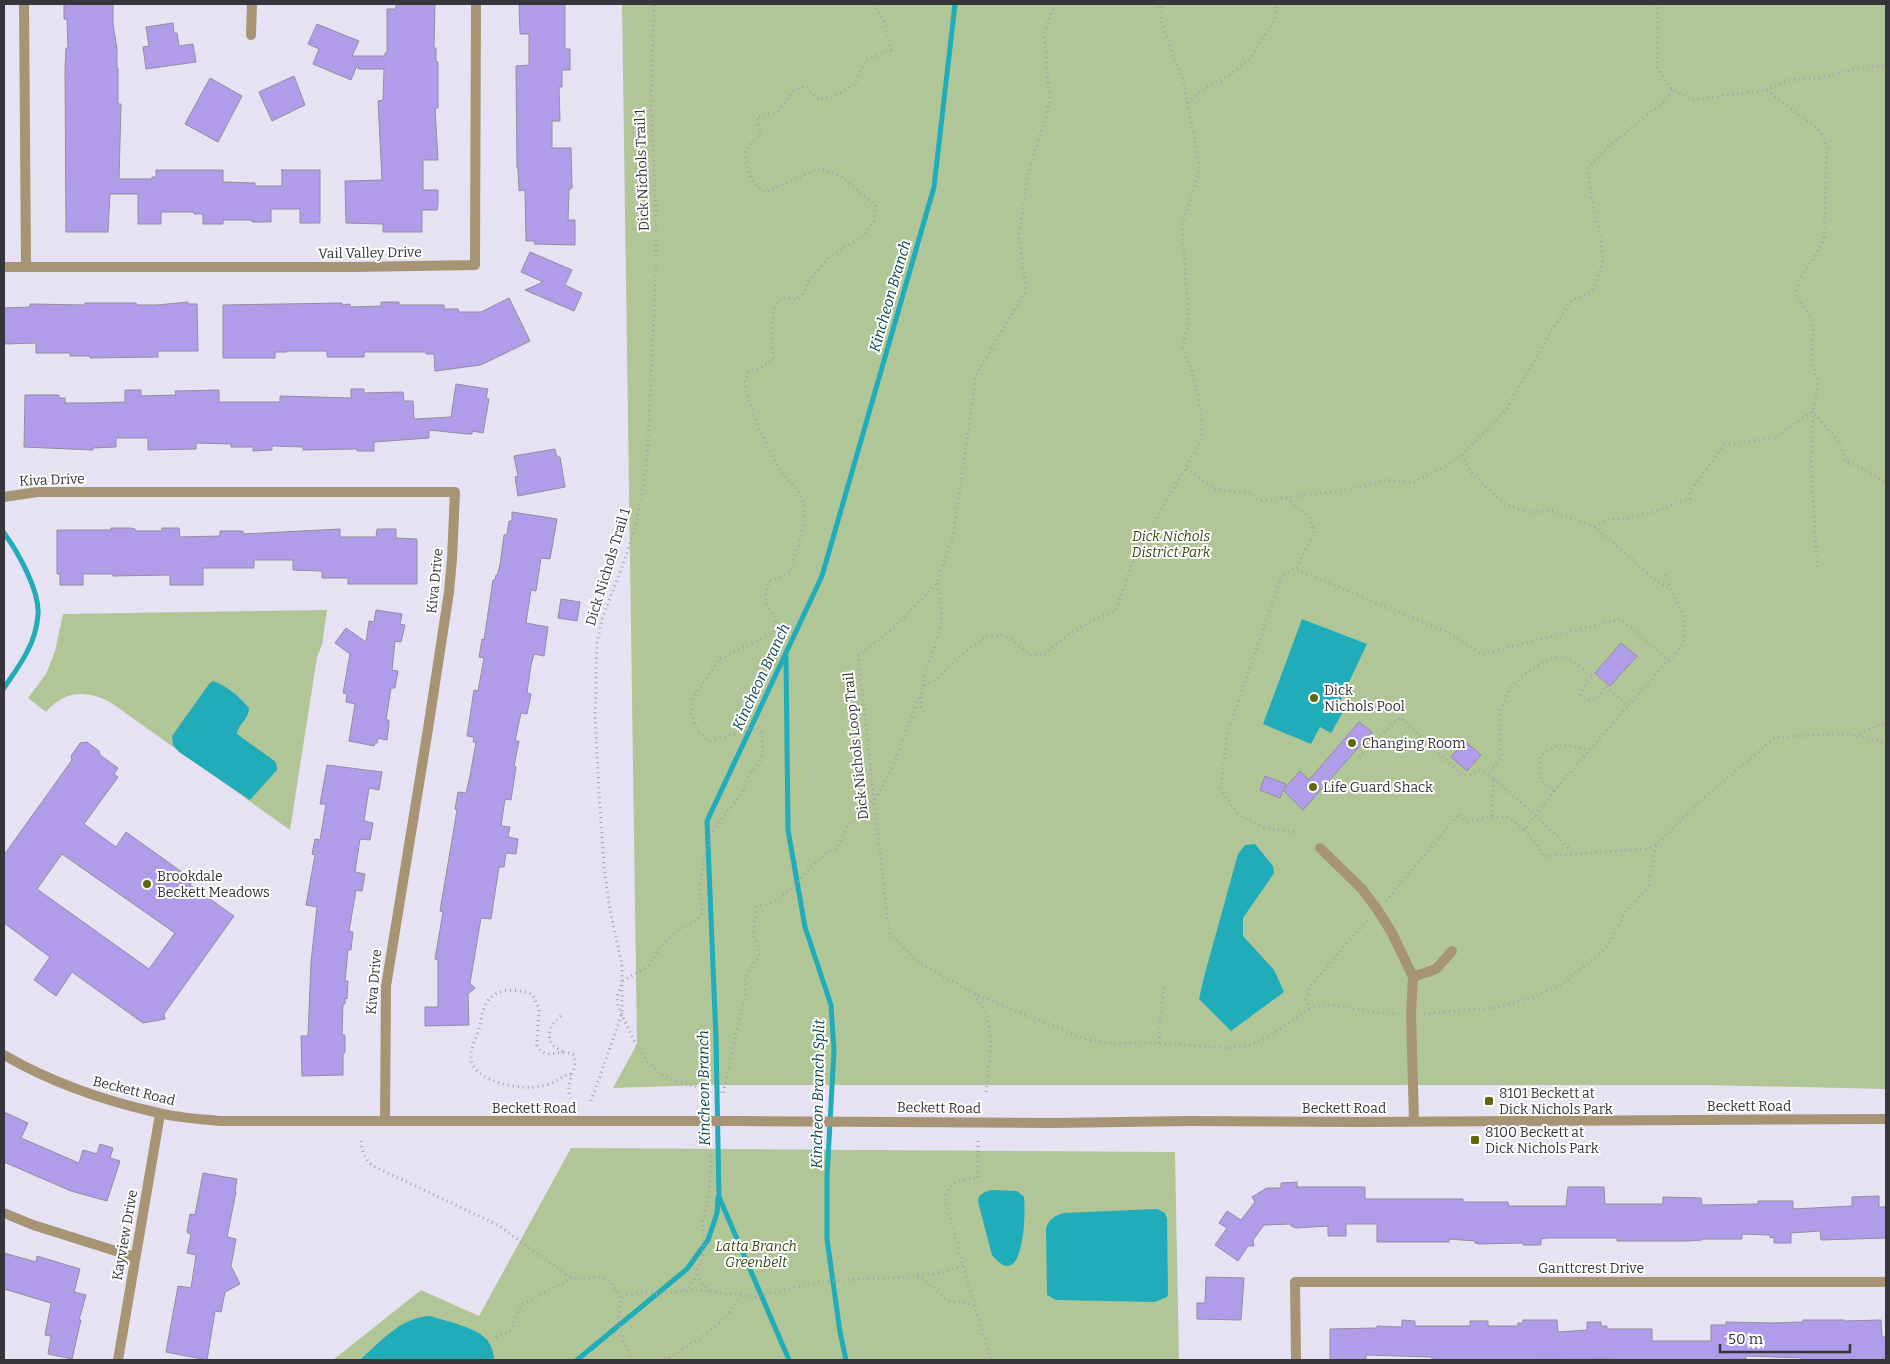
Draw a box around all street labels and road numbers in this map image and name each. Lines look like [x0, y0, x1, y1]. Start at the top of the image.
street label: Dick Nichols Trail 1 [631, 108, 653, 231]
street label: Vail Valley Drive [318, 244, 422, 262]
street label: Kiva Drive [19, 470, 85, 490]
street label: Dick Nichols Trail 1 [582, 506, 634, 628]
street label: Kiva Drive [423, 547, 447, 615]
street label: Dick Nichols Loop Trail [840, 671, 872, 821]
street label: Kiva Drive [363, 949, 385, 1015]
street label: Beckett Road [91, 1073, 177, 1109]
street label: Beckett Road [1707, 1098, 1791, 1115]
street label: Beckett Road [897, 1099, 981, 1117]
street label: Beckett Road [492, 1100, 576, 1117]
street label: Beckett Road [1302, 1100, 1386, 1117]
street label: Kayview Drive [109, 1188, 141, 1282]
street label: Ganttcrest Drive [1538, 1260, 1644, 1277]

